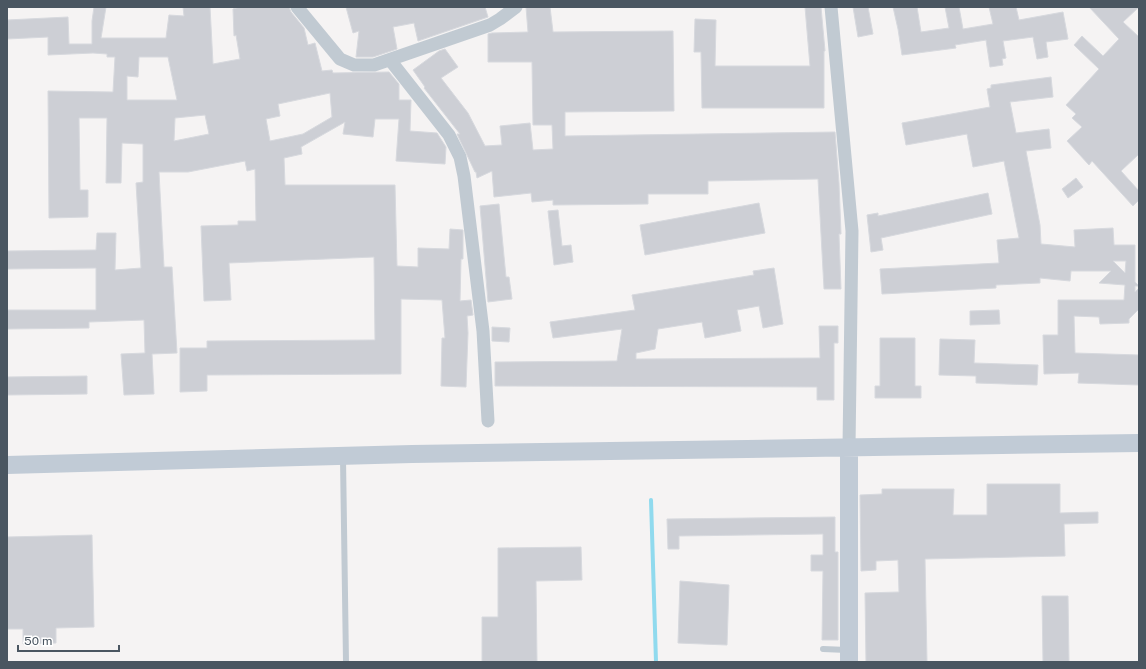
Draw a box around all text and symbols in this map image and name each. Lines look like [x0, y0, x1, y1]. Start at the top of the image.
scale bar [18, 627, 119, 653]
text: 50 m [24, 634, 52, 648]

